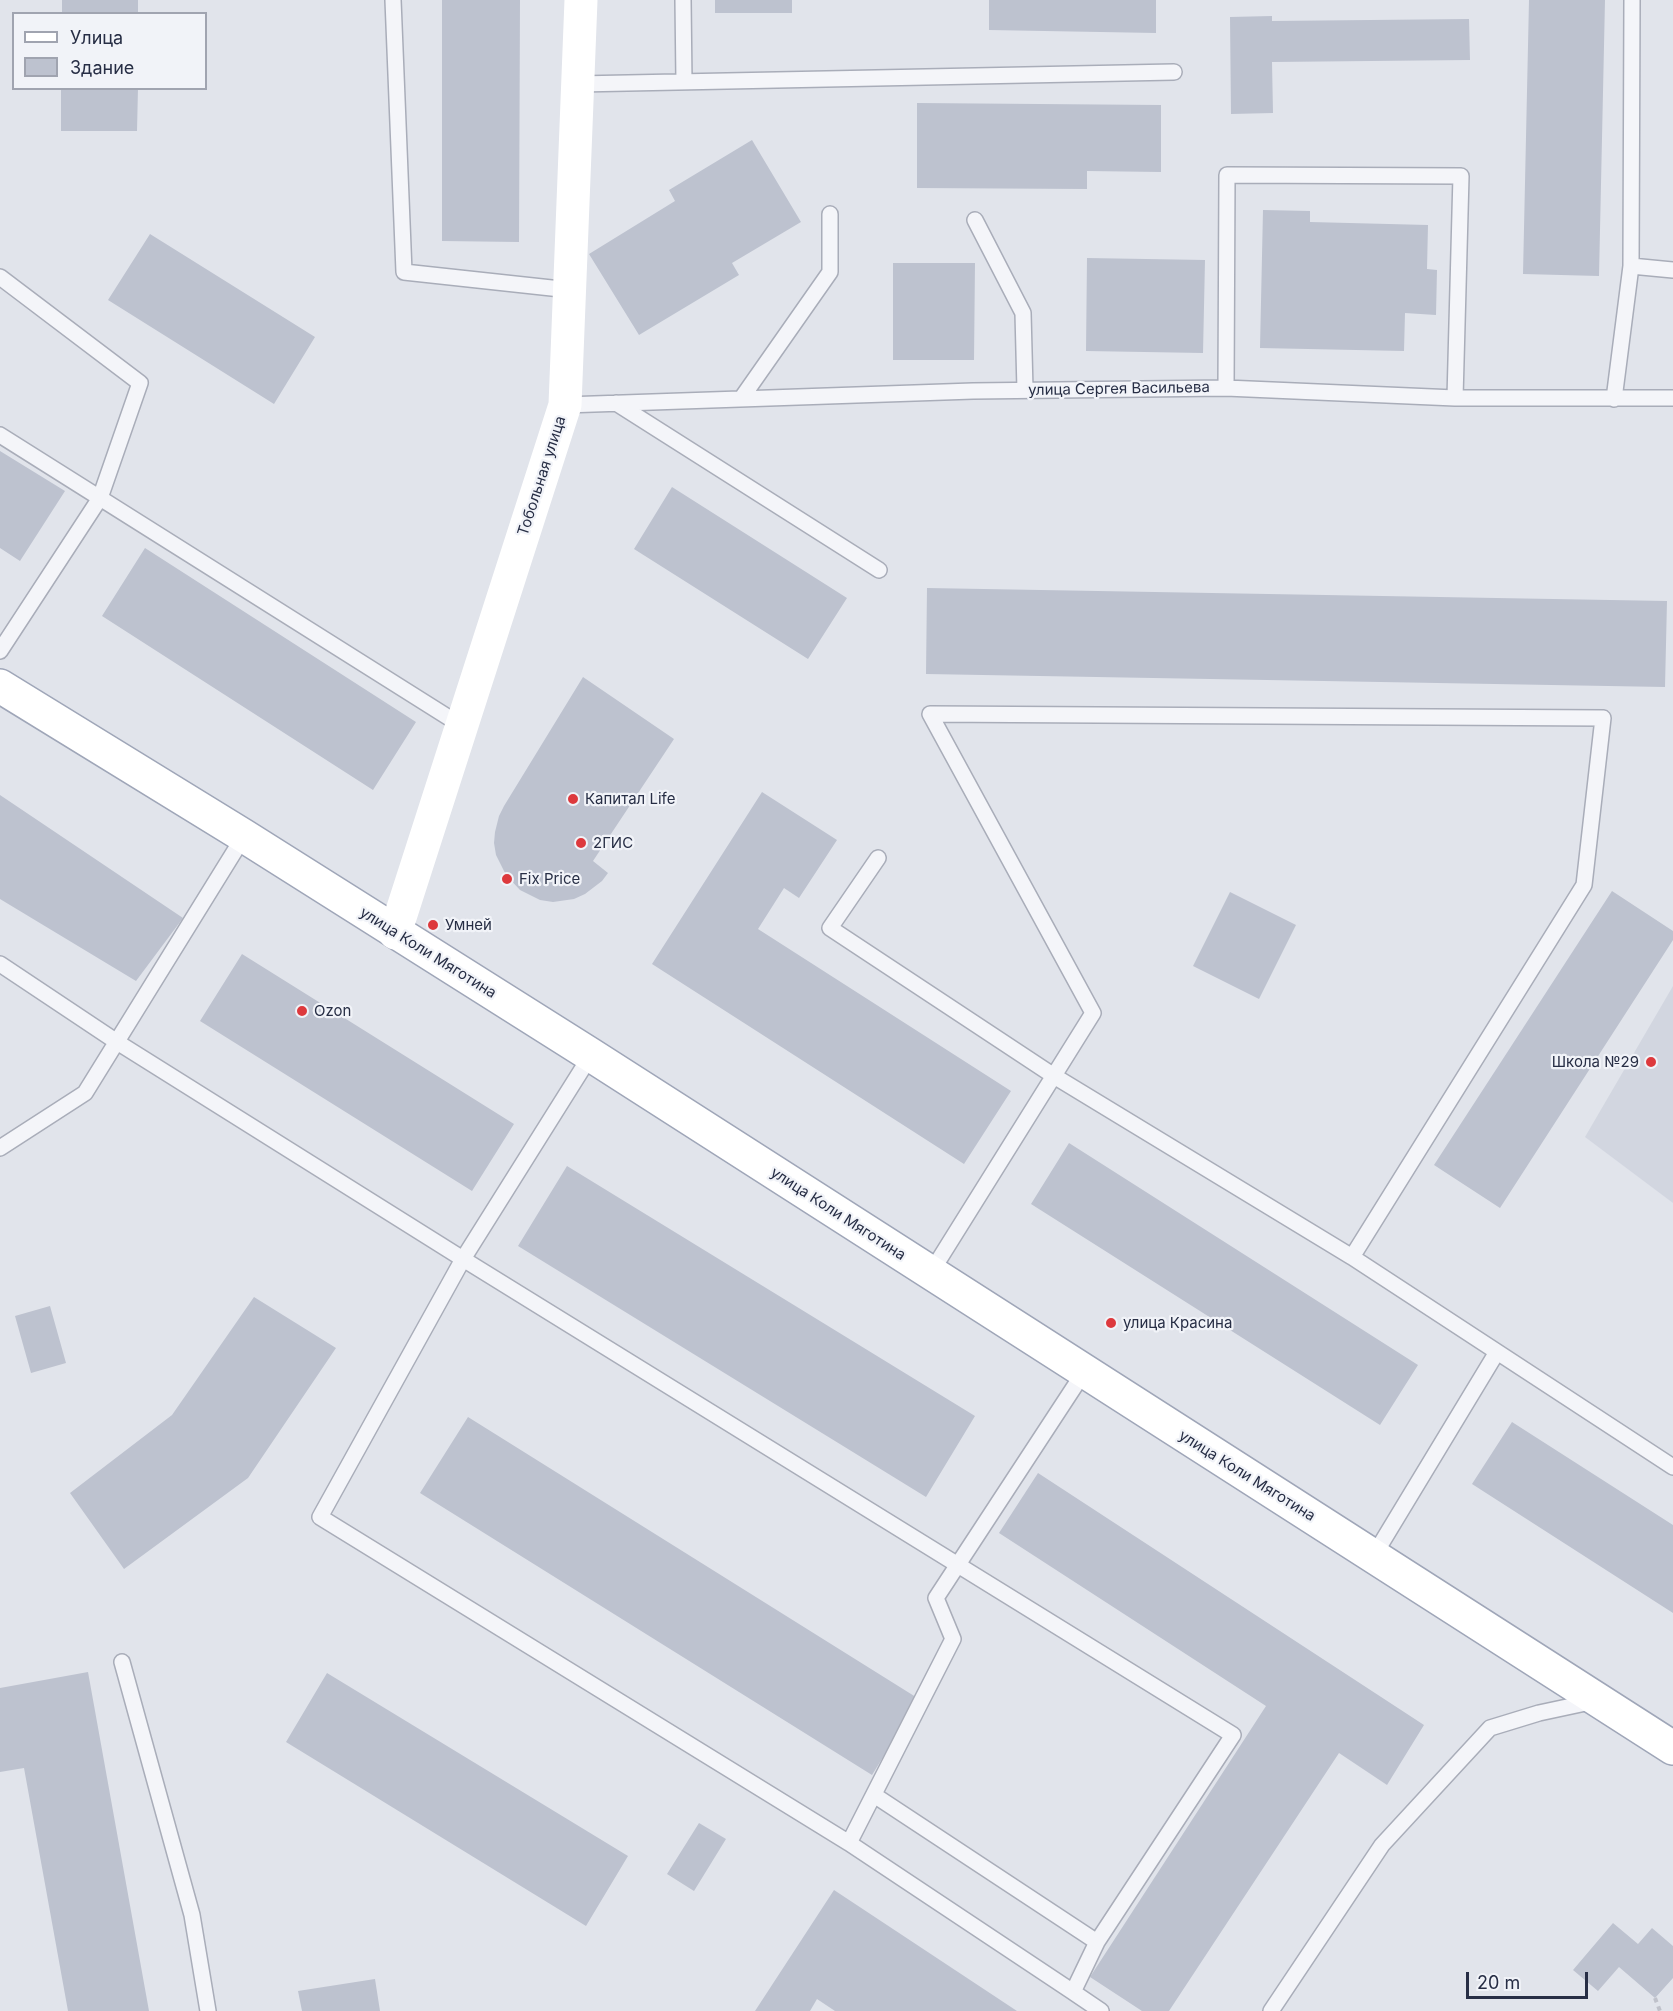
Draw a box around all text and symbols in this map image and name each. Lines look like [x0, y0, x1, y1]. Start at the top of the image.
legend [12, 12, 207, 90]
text: Улица [70, 27, 123, 48]
text: Здание [70, 57, 134, 78]
street label: улица Сергея Васильева [1028, 378, 1210, 400]
street label: Тобольная улица [514, 414, 570, 538]
place label: Капитал Life [585, 790, 675, 808]
marker: Капитал Life [566, 792, 580, 806]
place label: 2ГИС [593, 834, 633, 852]
marker: 2ГИС [574, 836, 588, 850]
place label: Fix Price [519, 870, 580, 888]
marker: Fix Price [500, 872, 514, 886]
street label: улица Коли Мяготина [356, 904, 500, 1002]
place label: Умней [445, 916, 492, 934]
marker: Умней [426, 918, 440, 932]
place label: Ozon [314, 1002, 351, 1020]
marker: Ozon [295, 1004, 309, 1018]
place label: Школа №29 [1552, 1053, 1639, 1071]
marker: Школа №29 [1644, 1055, 1658, 1069]
street label: улица Коли Мяготина [767, 1164, 909, 1264]
place label: улица Красина [1123, 1314, 1232, 1332]
marker: улица Красина [1104, 1316, 1118, 1330]
street label: улица Коли Мяготина [1175, 1427, 1319, 1525]
scale bar [1469, 1960, 1590, 1998]
text: 20 m [1477, 1972, 1520, 1993]

